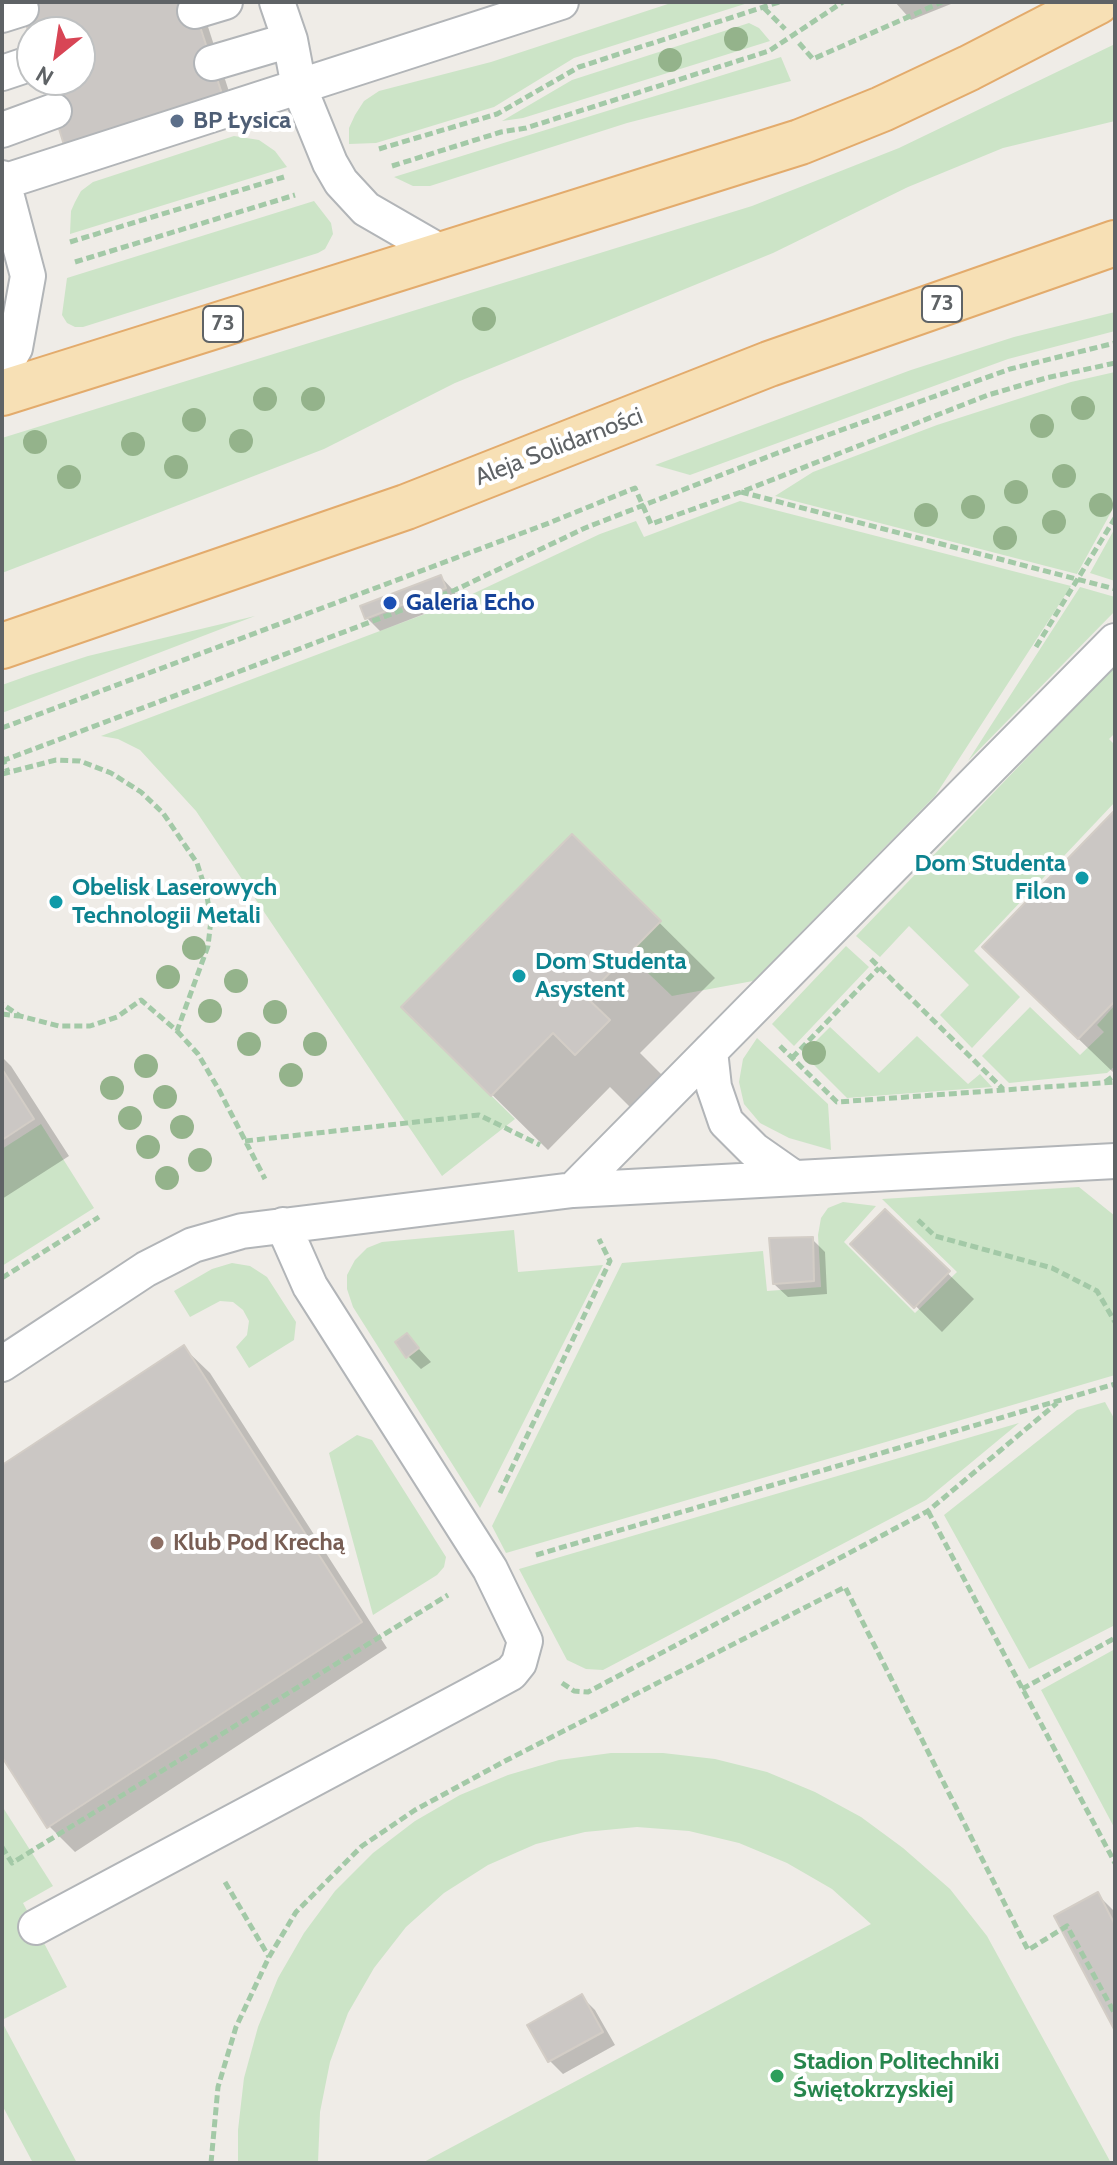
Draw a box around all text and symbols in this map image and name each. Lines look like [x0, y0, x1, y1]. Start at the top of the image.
north arrow [16, 16, 96, 96]
text: N [31, 60, 58, 91]
place label: BP Łysica [193, 107, 291, 135]
marker: BP Łysica [168, 112, 186, 130]
road number: 73 [922, 286, 962, 322]
road number: 73 [203, 306, 243, 342]
street label: Aleja Solidarności [471, 402, 647, 492]
place label: Galeria Echo [406, 589, 535, 617]
marker: Galeria Echo [381, 594, 399, 612]
place label: Dom Studenta Filon [914, 850, 1066, 906]
marker: Dom Studenta Filon [1073, 869, 1091, 887]
place label: Obelisk Laserowych Technologii Metali [72, 874, 277, 930]
marker: Obelisk Laserowych Technologii Metali [47, 893, 65, 911]
place label: Dom Studenta Asystent [535, 948, 687, 1004]
marker: Dom Studenta Asystent [510, 967, 528, 985]
place label: Klub Pod Krechą [173, 1529, 345, 1557]
marker: Klub Pod Krechą [148, 1534, 166, 1552]
place label: Stadion Politechniki Świętokrzyskiej [793, 2048, 1000, 2104]
marker: Stadion Politechniki Świętokrzyskiej [768, 2067, 786, 2085]

